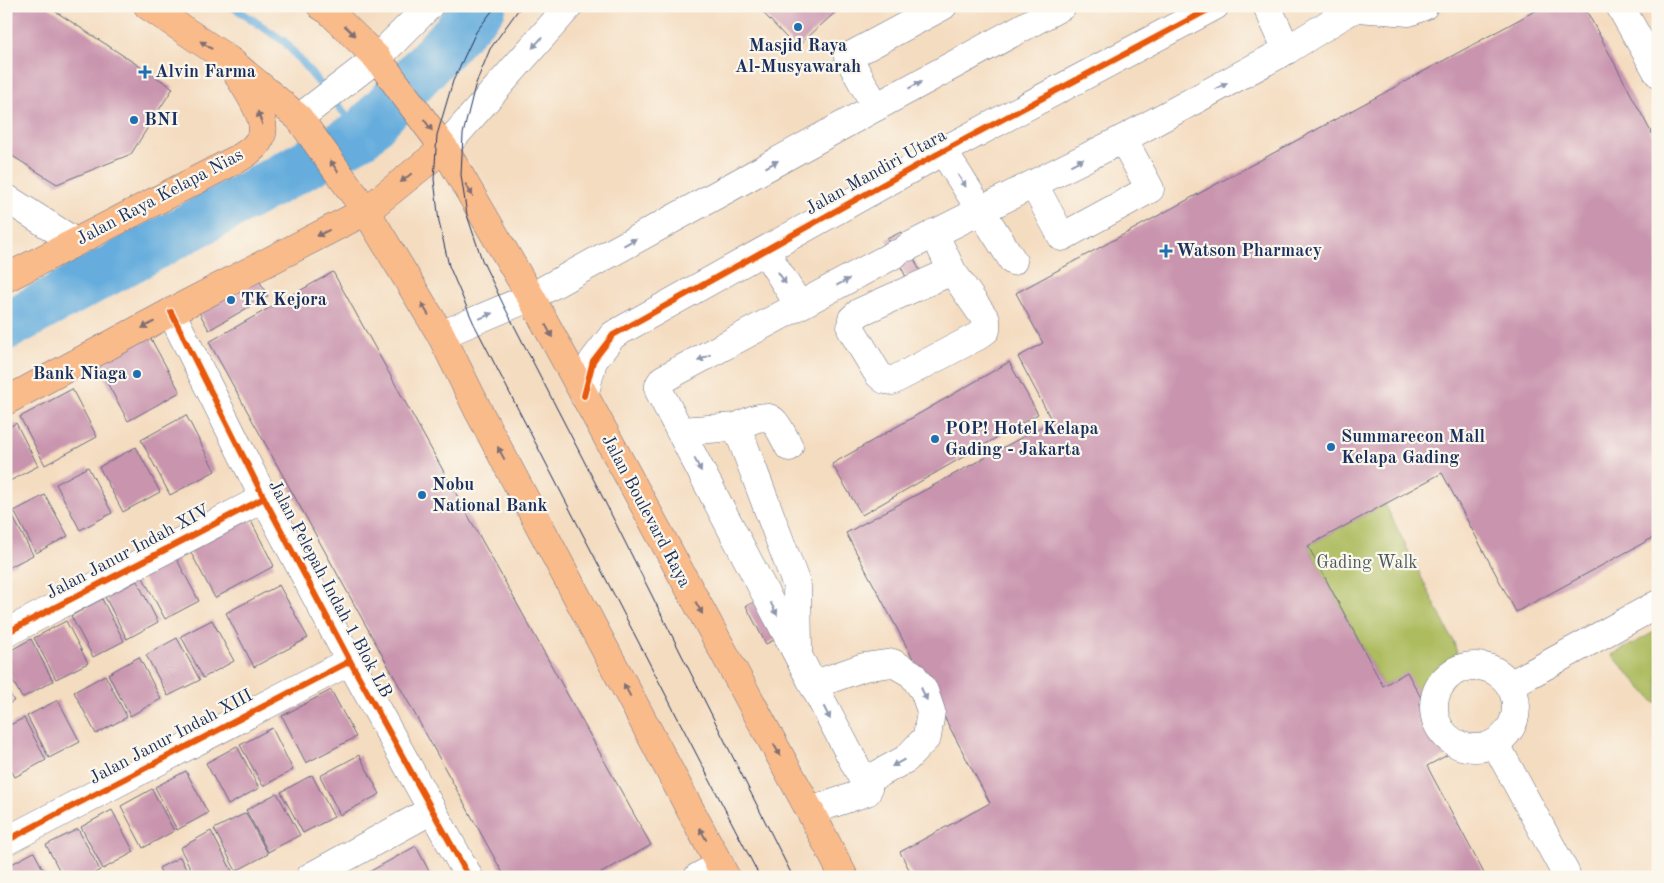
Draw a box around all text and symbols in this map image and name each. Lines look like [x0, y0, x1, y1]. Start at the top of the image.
marker: Masjid Raya Al-Musyawarah [792, 21, 804, 33]
one-way arrow [344, 25, 356, 37]
one-way arrow [531, 36, 543, 48]
place label: Masjid Raya Al-Musyawarah [735, 37, 861, 76]
one-way arrow [199, 40, 212, 49]
place label: Alvin Farma [155, 63, 256, 81]
marker: Alvin Farma [139, 66, 151, 78]
one-way arrow [908, 81, 922, 89]
one-way arrow [1213, 82, 1228, 90]
one-way arrow [256, 110, 264, 125]
place label: BNI [144, 111, 179, 129]
marker: BNI [128, 114, 140, 126]
one-way arrow [423, 118, 433, 132]
street label: Jalan Mandiri Utara [803, 126, 949, 218]
street label: Jalan Raya Kelapa Nias [74, 145, 246, 249]
one-way arrow [1070, 158, 1084, 166]
one-way arrow [766, 159, 779, 168]
one-way arrow [329, 160, 339, 173]
one-way arrow [400, 173, 413, 184]
one-way arrow [957, 174, 967, 187]
one-way arrow [464, 183, 473, 196]
one-way arrow [316, 229, 330, 237]
one-way arrow [623, 238, 637, 246]
place label: Watson Pharmacy [1176, 242, 1322, 260]
marker: Watson Pharmacy [1160, 245, 1172, 257]
one-way arrow [777, 271, 787, 284]
one-way arrow [835, 278, 850, 286]
place label: TK Kejora [241, 291, 327, 309]
marker: TK Kejora [225, 294, 237, 306]
one-way arrow [421, 303, 430, 316]
one-way arrow [479, 312, 493, 320]
one-way arrow [140, 321, 155, 329]
one-way arrow [545, 324, 553, 338]
one-way arrow [697, 354, 711, 362]
place label: Bank Niaga [33, 365, 127, 383]
marker: Bank Niaga [131, 368, 143, 380]
place label: POP! Hotel Kelapa Gading - Jakarta [945, 420, 1099, 459]
place label: Summarecon Mall Kelapa Gading [1341, 428, 1486, 467]
street label: Jalan Boulevard Raya [598, 432, 694, 590]
marker: POP! Hotel Kelapa Gading - Jakarta [929, 433, 941, 445]
marker: Summarecon Mall Kelapa Gading [1325, 441, 1337, 453]
one-way arrow [497, 446, 505, 460]
one-way arrow [694, 458, 702, 472]
place label: Nobu National Bank [432, 476, 548, 515]
street label: Jalan Pelepah Indah 1 Blok LB [265, 477, 395, 701]
marker: Nobu National Bank [416, 489, 428, 501]
street label: Jalan Janur Indah XIV [43, 501, 213, 603]
park label: Gading Walk [1316, 554, 1418, 572]
one-way arrow [695, 600, 703, 615]
one-way arrow [770, 601, 778, 616]
one-way arrow [623, 683, 631, 697]
street label: Jalan Janur Indah XIII [86, 686, 256, 788]
one-way arrow [920, 687, 928, 701]
one-way arrow [823, 706, 831, 720]
one-way arrow [772, 744, 781, 757]
one-way arrow [891, 759, 906, 767]
one-way arrow [699, 826, 707, 841]

